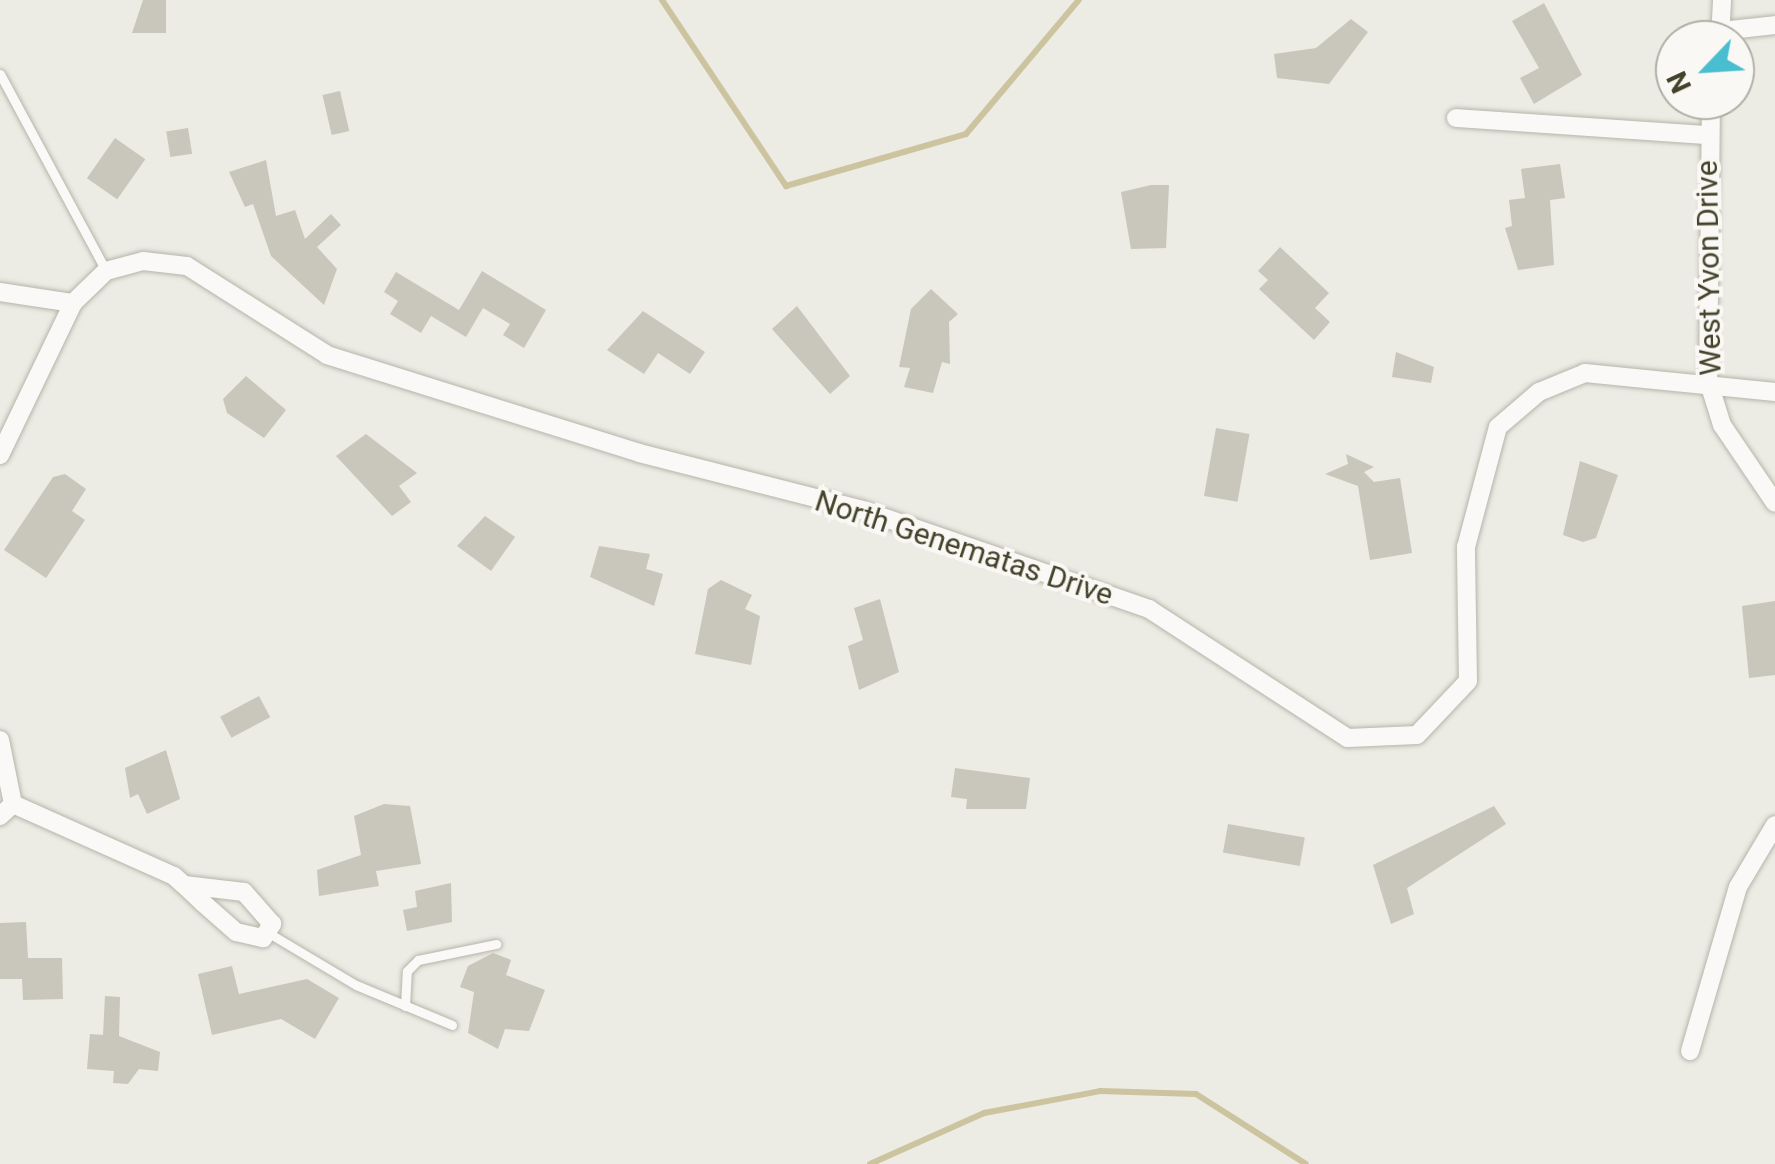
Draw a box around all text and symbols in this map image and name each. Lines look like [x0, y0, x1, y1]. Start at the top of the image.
north arrow [1655, 20, 1755, 120]
text: N [1660, 66, 1698, 98]
street label: West Yvon Drive [1689, 160, 1729, 376]
street label: North Genematas Drive [811, 483, 1117, 613]

